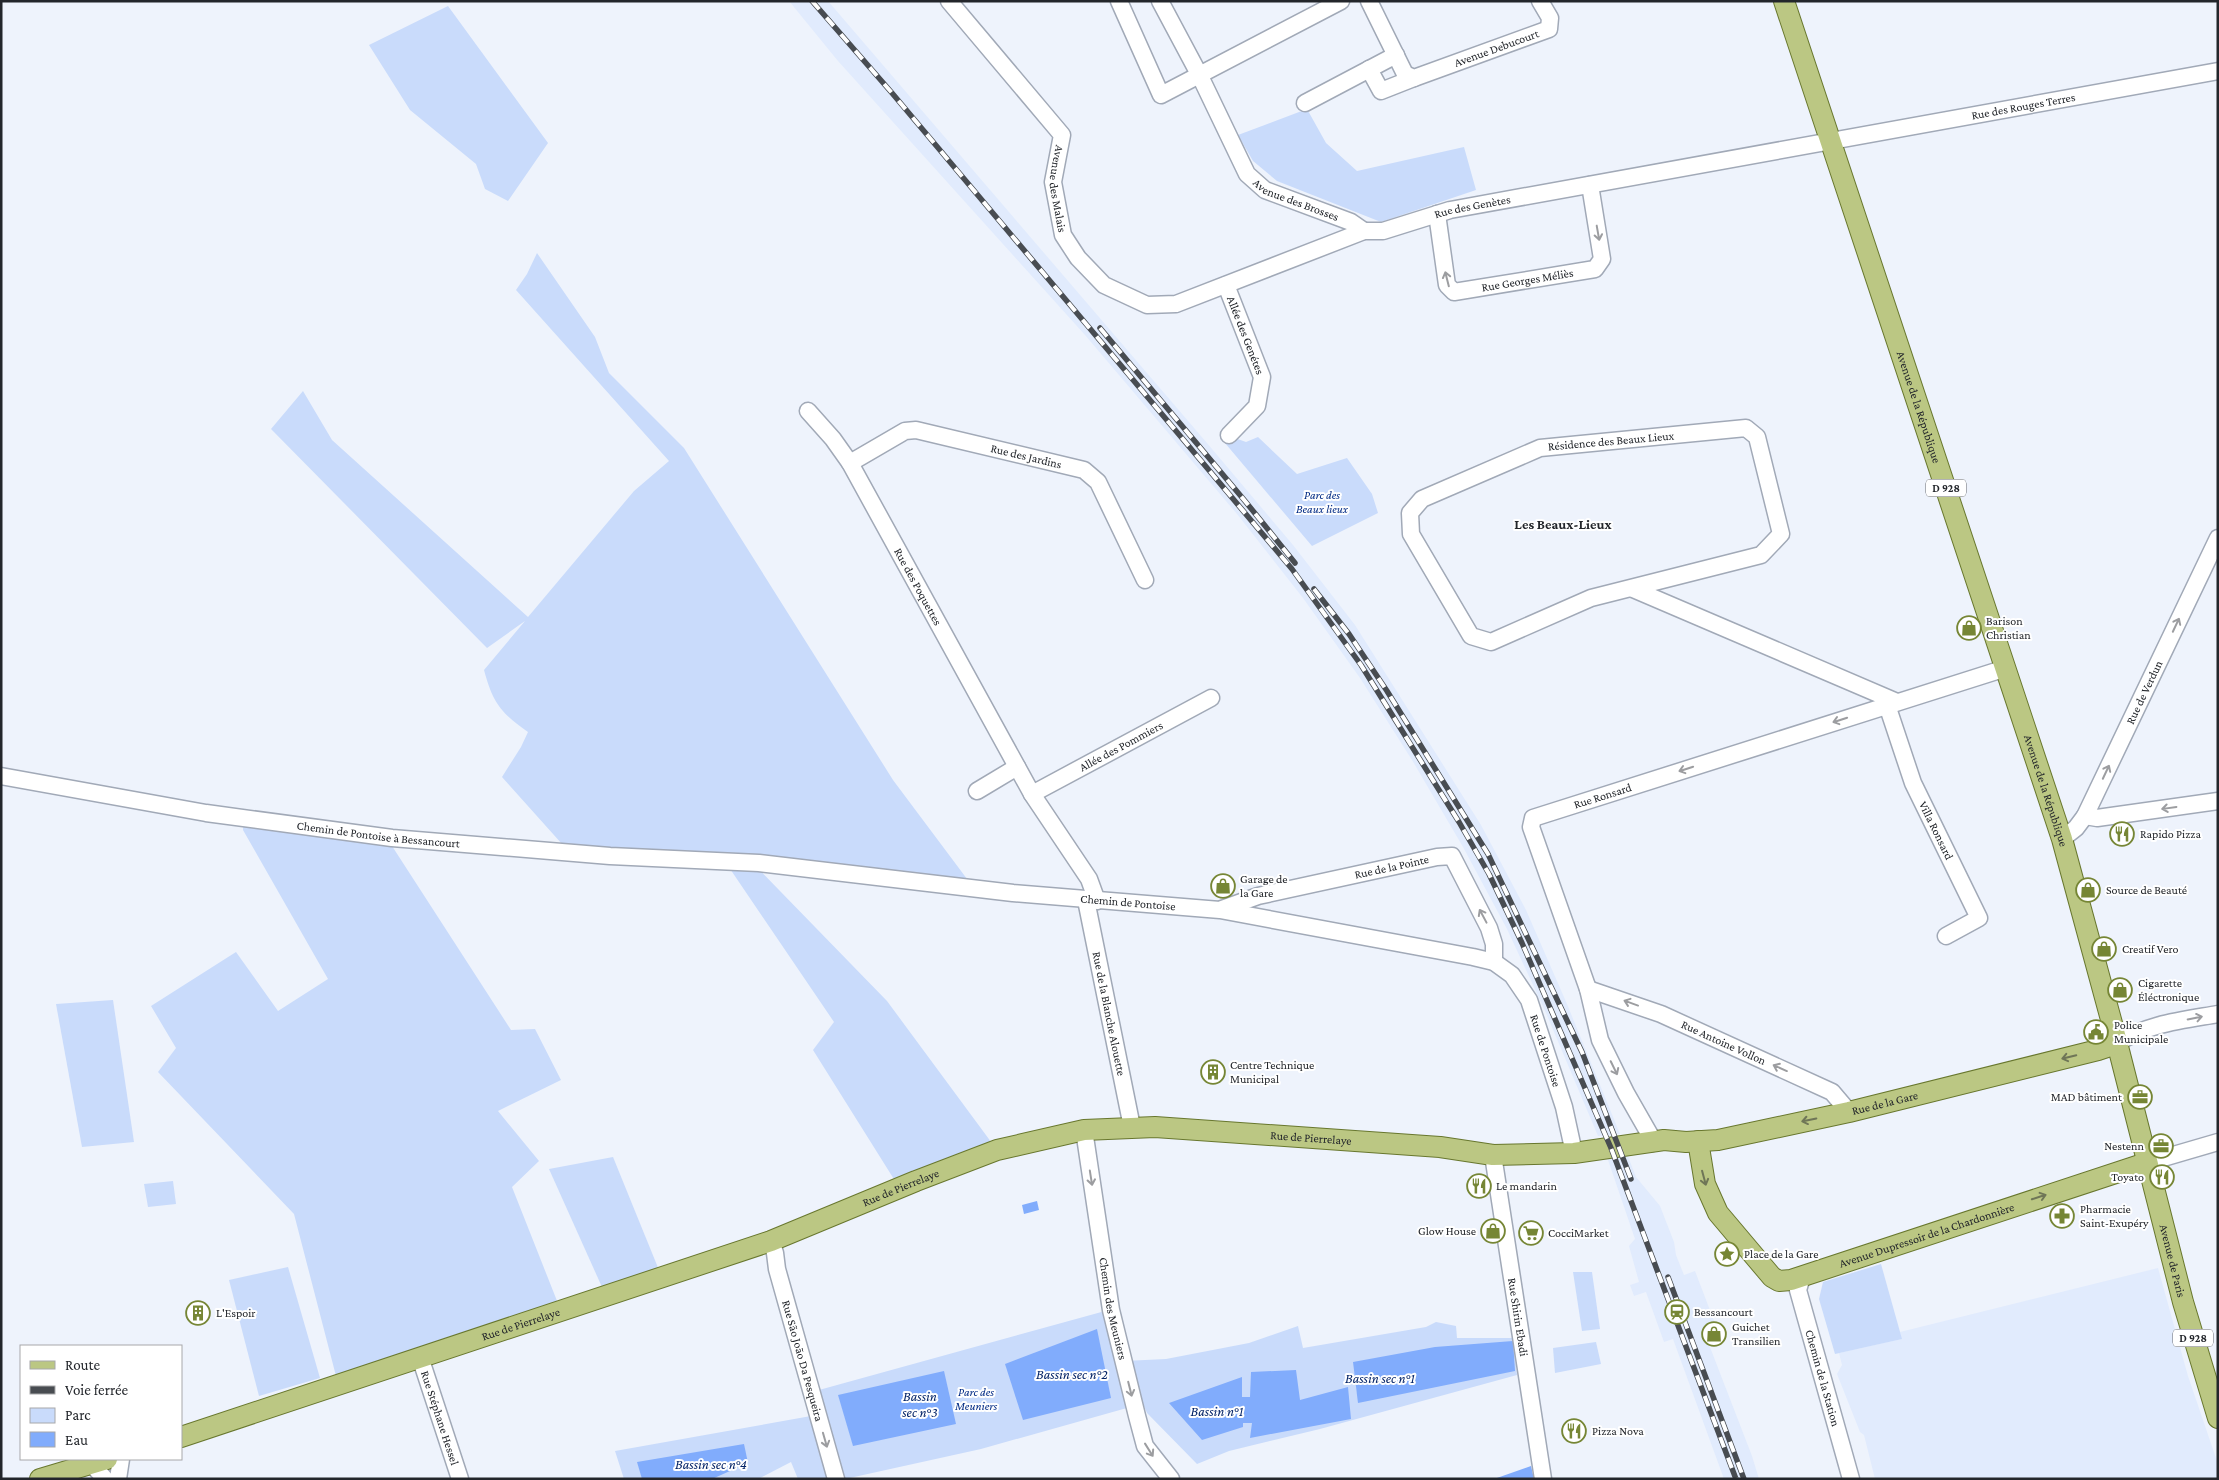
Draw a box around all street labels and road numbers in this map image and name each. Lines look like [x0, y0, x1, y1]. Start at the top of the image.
street label: Avenue Debucourt [1452, 26, 1542, 70]
street label: Rue des Rouges Terres [1970, 90, 2077, 123]
street label: Avenue des Malais [1046, 144, 1069, 234]
street label: Avenue des Brosses [1250, 176, 1341, 224]
street label: Rue des Genètes [1433, 192, 1512, 221]
street label: Rue Georges Méliès [1480, 266, 1575, 294]
street label: Allée des Genétes [1224, 294, 1267, 377]
street label: Avenue de la République [1894, 349, 1944, 465]
street label: Résidence des Beaux Lieux [1547, 428, 1675, 453]
street label: Rue des Jardins [989, 441, 1064, 472]
road number: D 928 [1926, 479, 1966, 496]
street label: Rue des Poquettes [891, 545, 945, 628]
street label: Rue de Verdun [2123, 658, 2166, 726]
street label: Allée des Pommiers [1077, 718, 1166, 774]
street label: Avenue de la République [2021, 733, 2071, 848]
street label: Rue Ronsard [1572, 780, 1634, 812]
street label: Villa Ronsard [1916, 799, 1957, 863]
street label: Chemin de Pontoise à Bessancourt [296, 818, 461, 851]
street label: Rue de la Pointe [1353, 852, 1430, 882]
street label: Chemin de Pontoise [1080, 892, 1176, 913]
street label: Rue de la Blanche Alouette [1090, 950, 1128, 1077]
street label: Rue de Pontoise [1527, 1013, 1564, 1089]
street label: Rue Antoine Vollon [1679, 1017, 1769, 1068]
street label: Rue de la Gare [1850, 1088, 1919, 1118]
street label: Rue de Pierrelaye [1270, 1128, 1352, 1148]
street label: Rue de Pierrelaye [860, 1166, 941, 1209]
street label: Avenue Dupressoir de la Chardonnière [1837, 1200, 2016, 1271]
street label: Avenue de Paris [2156, 1223, 2189, 1299]
street label: Chemin des Meuniers [1096, 1256, 1130, 1362]
street label: Rue Shirin Ebadi [1505, 1277, 1531, 1357]
street label: Rue São João Da Pesqueira [779, 1299, 827, 1423]
street label: Rue de Pierrelaye [480, 1305, 562, 1344]
street label: Chemin de la Station [1802, 1328, 1843, 1428]
road number: D 928 [2173, 1330, 2213, 1346]
street label: Rue Stéphane Hessel [418, 1369, 462, 1467]

